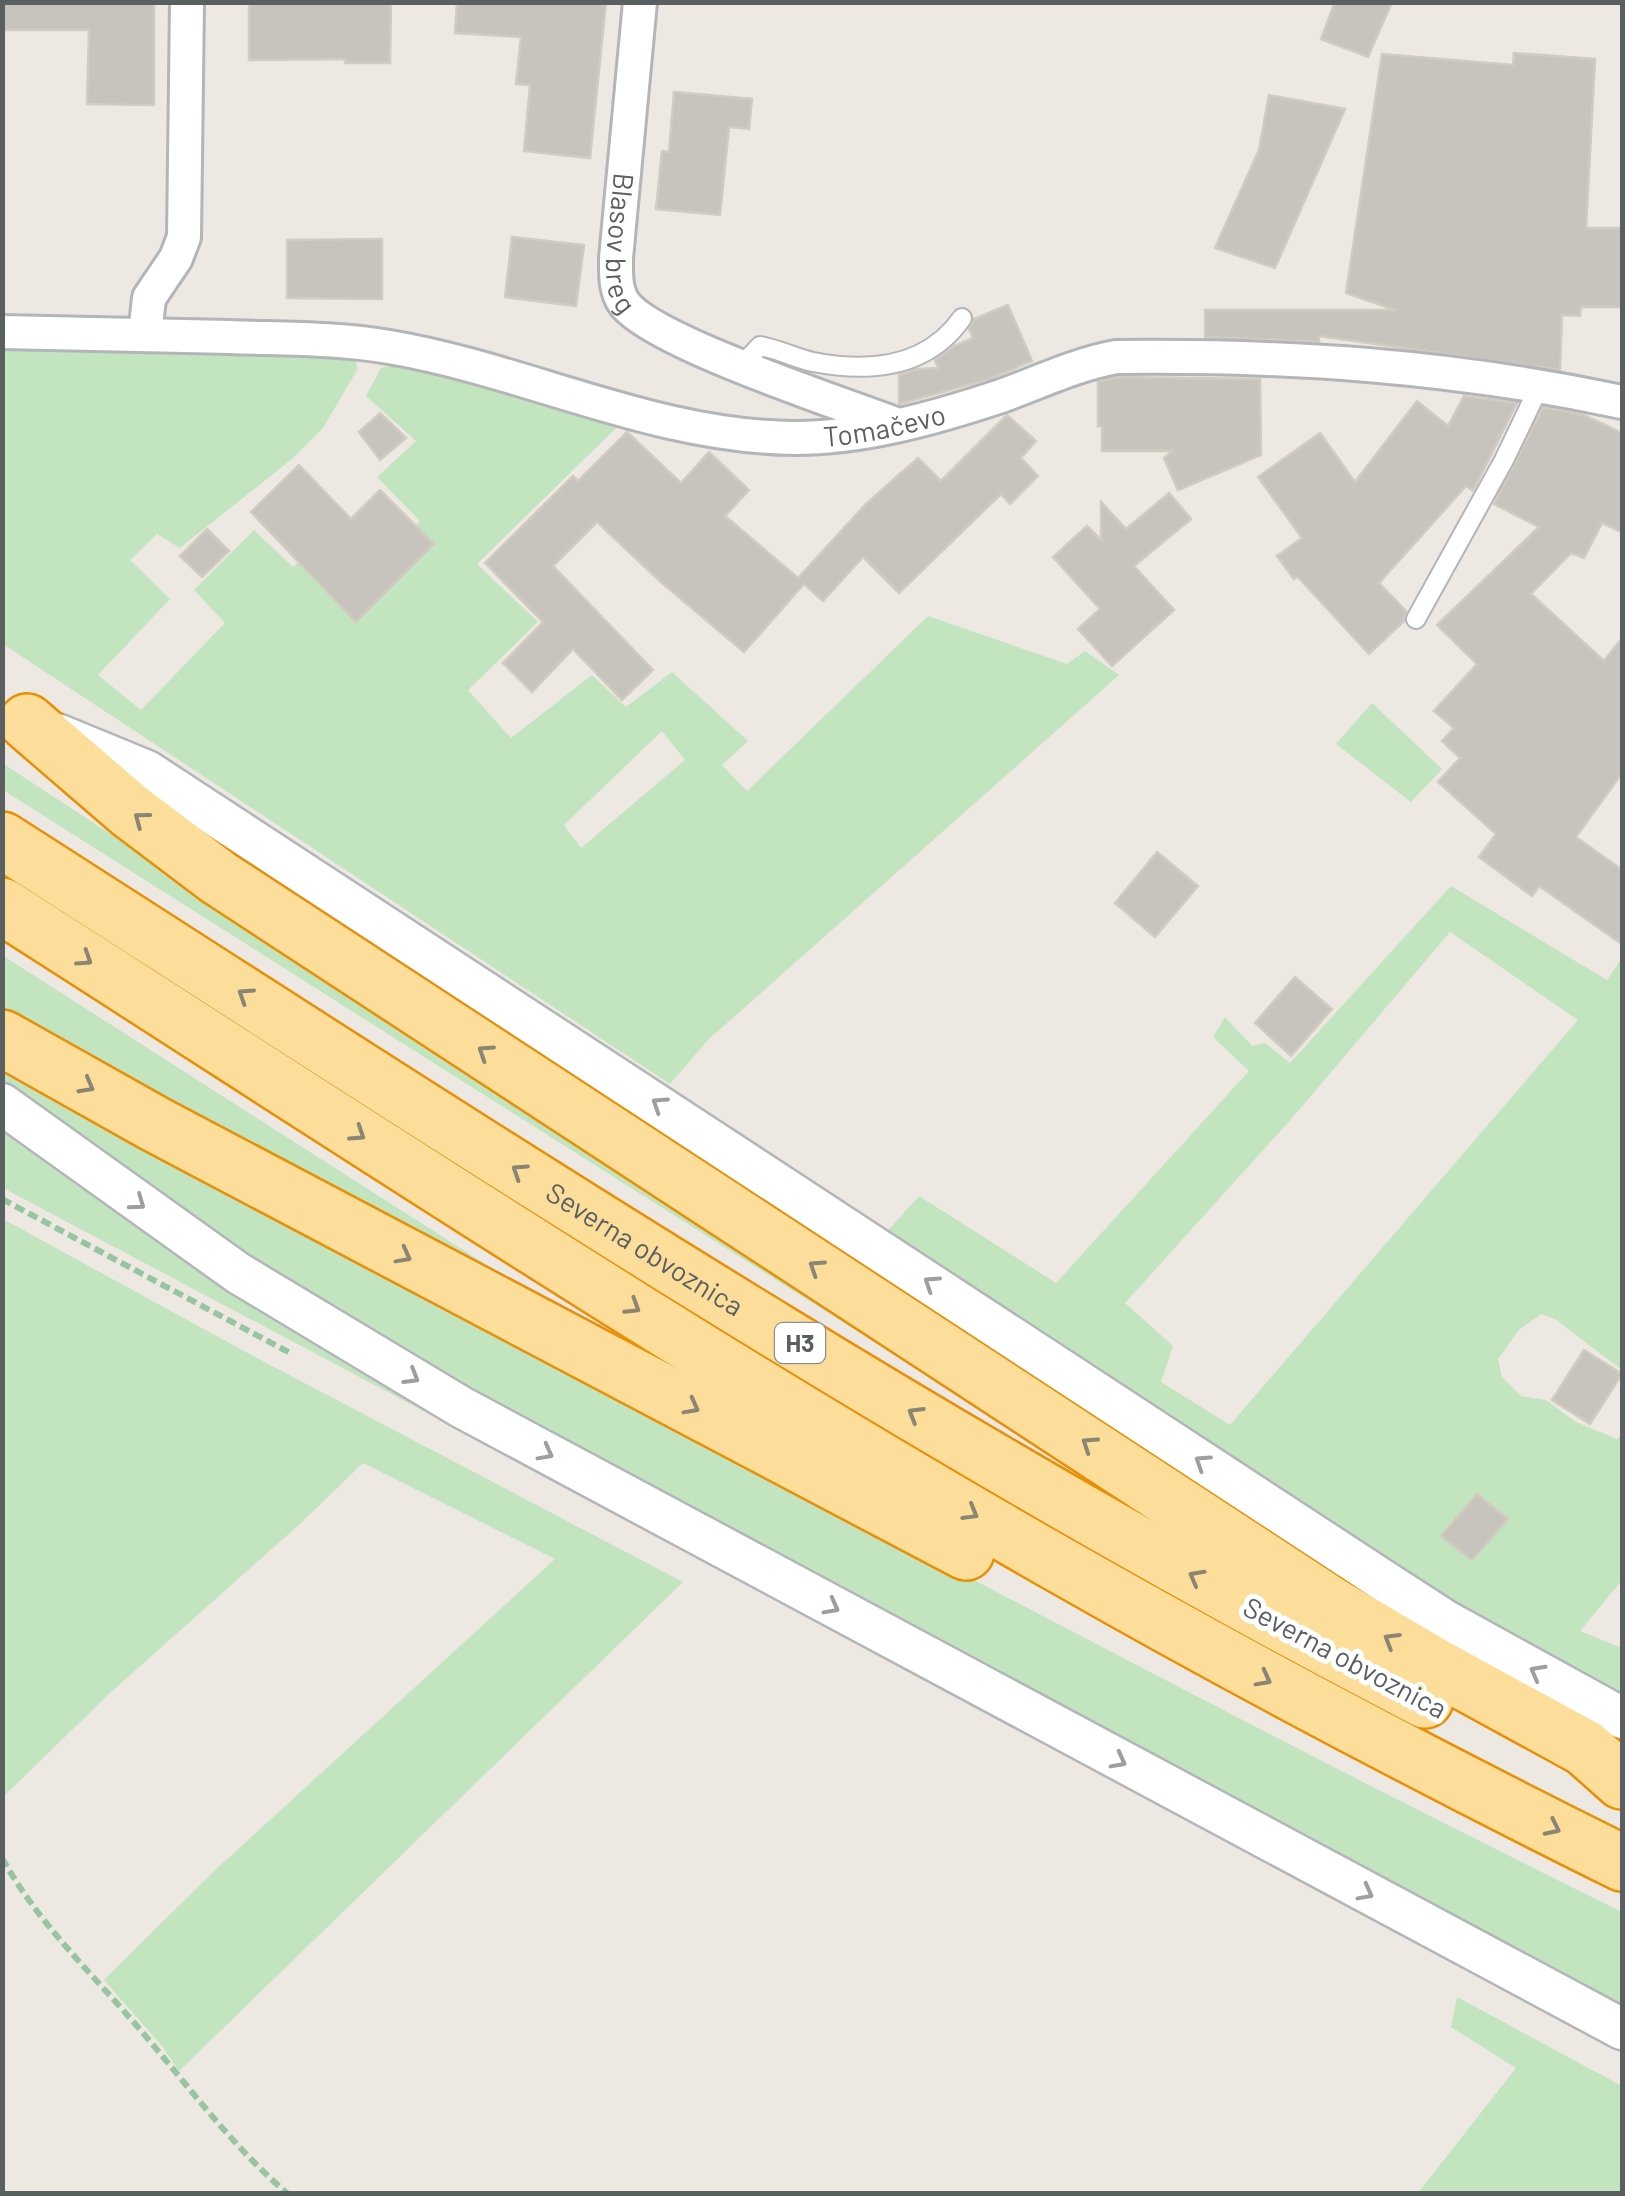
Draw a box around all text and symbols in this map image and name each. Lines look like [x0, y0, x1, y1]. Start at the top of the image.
street label: Blasov breg [600, 171, 644, 320]
street label: Tomačevo [822, 396, 949, 453]
one-way arrow [134, 814, 152, 831]
one-way arrow [74, 946, 92, 965]
one-way arrow [238, 989, 256, 1008]
one-way arrow [478, 1045, 496, 1064]
one-way arrow [77, 1073, 95, 1093]
one-way arrow [652, 1098, 670, 1117]
one-way arrow [348, 1121, 366, 1140]
one-way arrow [511, 1164, 529, 1183]
street label: Severna obvoznica [540, 1174, 750, 1323]
one-way arrow [126, 1191, 145, 1210]
one-way arrow [394, 1244, 412, 1264]
one-way arrow [809, 1261, 827, 1280]
one-way arrow [924, 1276, 942, 1295]
one-way arrow [622, 1295, 640, 1314]
road number: H3 [775, 1323, 825, 1363]
one-way arrow [401, 1365, 419, 1384]
one-way arrow [682, 1395, 700, 1414]
one-way arrow [908, 1407, 926, 1426]
one-way arrow [1081, 1438, 1099, 1457]
one-way arrow [536, 1441, 554, 1460]
one-way arrow [1195, 1455, 1213, 1474]
one-way arrow [960, 1501, 978, 1520]
one-way arrow [1189, 1570, 1207, 1589]
street label: Severna obvoznica [1238, 1589, 1453, 1725]
one-way arrow [822, 1595, 840, 1614]
one-way arrow [1384, 1633, 1402, 1652]
one-way arrow [1529, 1664, 1547, 1684]
one-way arrow [1254, 1667, 1272, 1686]
one-way arrow [1108, 1749, 1126, 1768]
one-way arrow [1543, 1816, 1561, 1836]
one-way arrow [1355, 1881, 1373, 1900]

